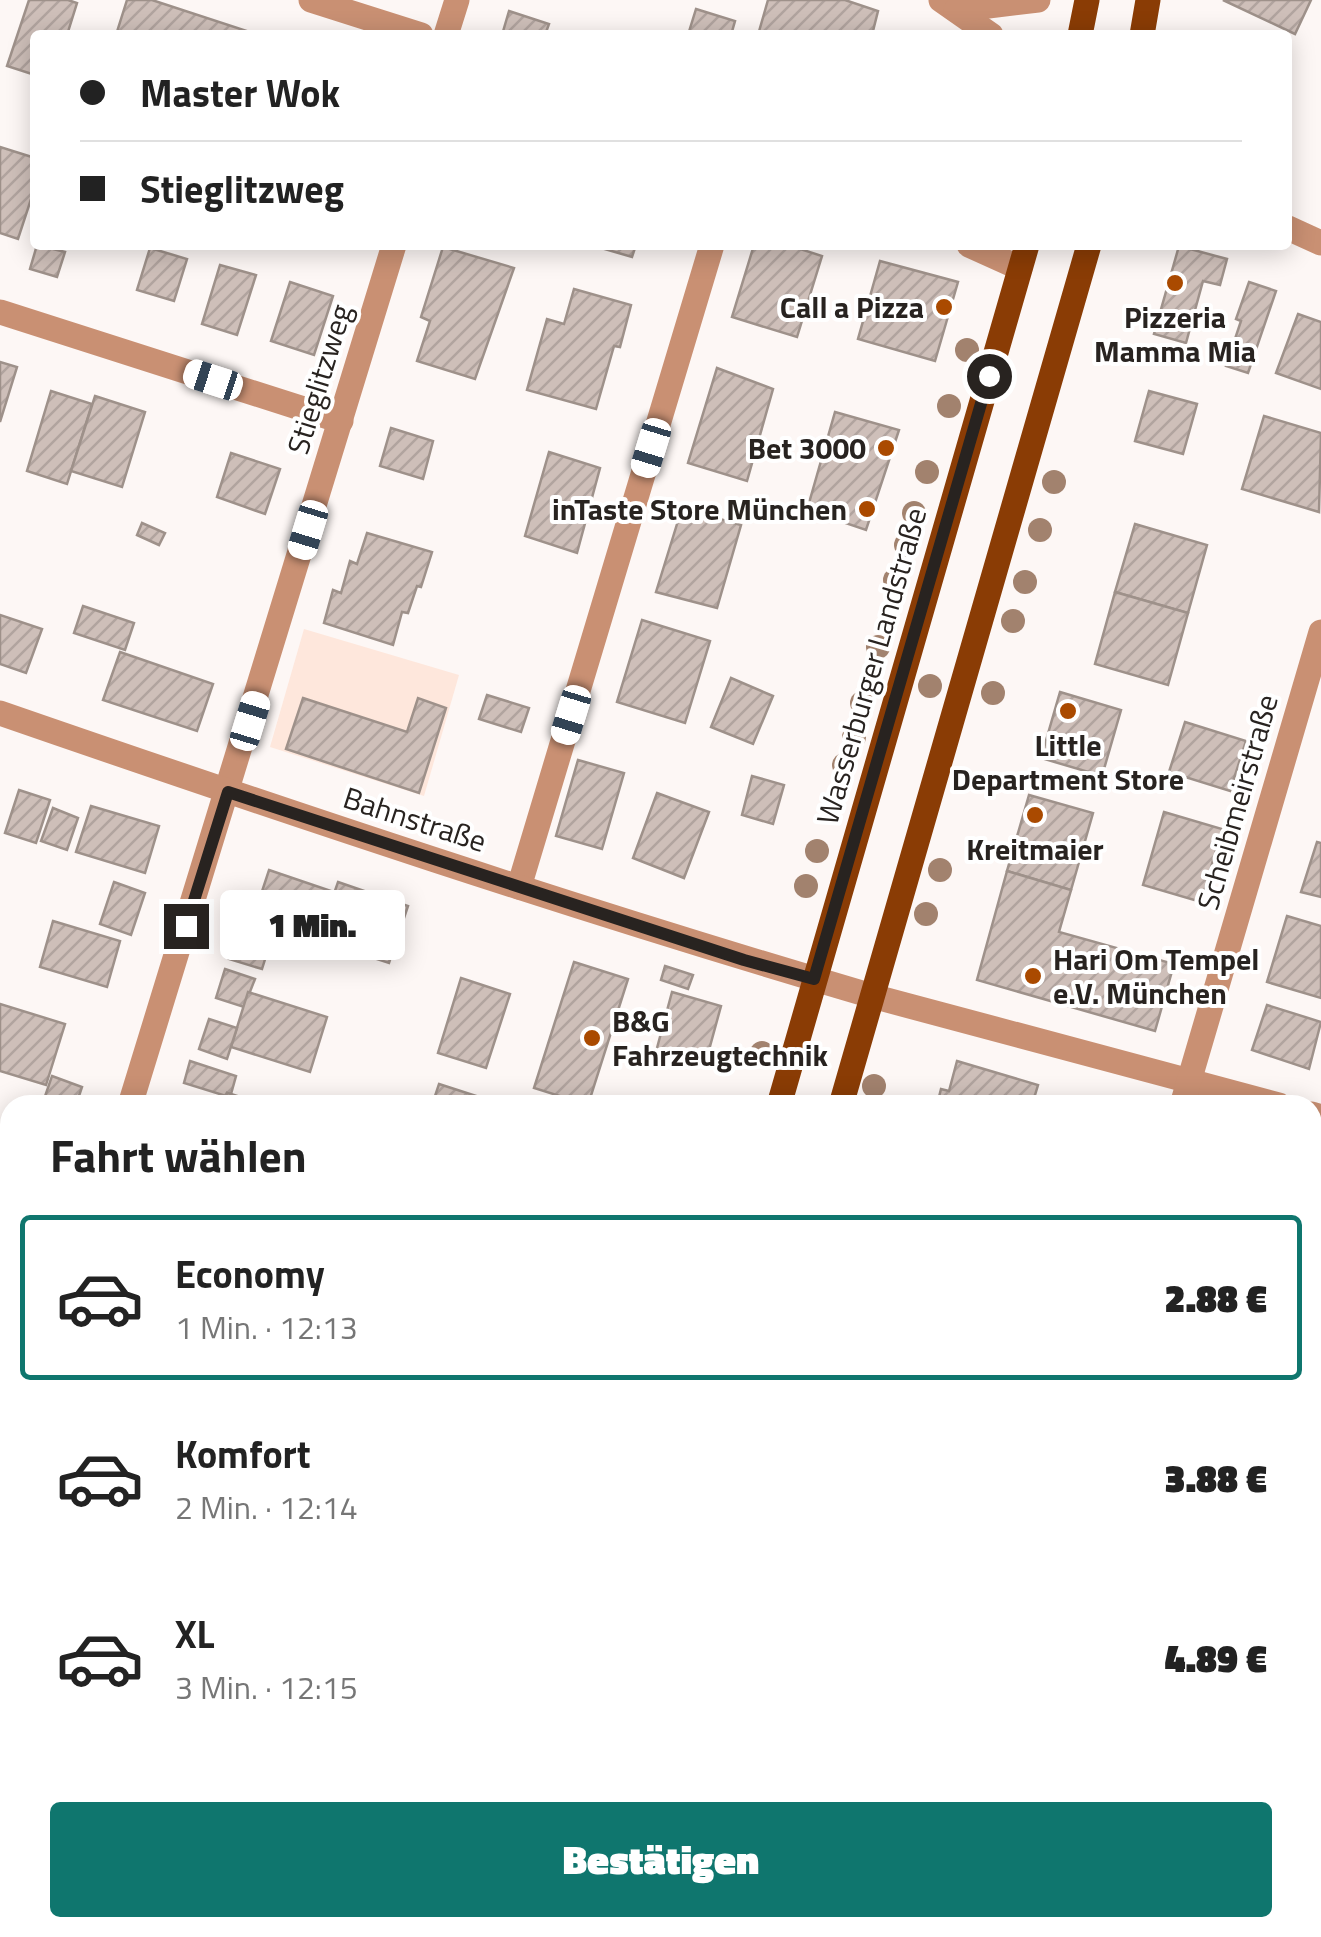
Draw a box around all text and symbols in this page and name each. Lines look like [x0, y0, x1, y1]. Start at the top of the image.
text: Master Wok [140, 64, 340, 122]
text: Stieglitzweg [140, 160, 344, 218]
marker: Pizzeria Mamma Mia [1164, 272, 1186, 294]
place label: Call a Pizza [780, 284, 924, 330]
place label: Pizzeria Mamma Mia [1094, 294, 1256, 374]
marker: Call a Pizza [933, 296, 955, 318]
street label: Stieglitzweg [274, 298, 364, 460]
route start [967, 354, 1012, 399]
car [180, 356, 246, 404]
car [628, 415, 674, 481]
place label: Bet 3000 [748, 425, 866, 471]
marker: Bet 3000 [875, 437, 897, 459]
place label: inTaste Store München [552, 486, 847, 532]
car [285, 497, 331, 563]
marker: inTaste Store München [856, 498, 878, 520]
street label: Wasserburger Landstraße [804, 502, 938, 830]
car [548, 682, 594, 748]
car [227, 688, 273, 754]
street label: Scheibmeirstraße [1184, 689, 1290, 915]
marker: Little Department Store [1057, 700, 1079, 722]
place label: Little Department Store [952, 722, 1184, 802]
street label: Bahnstraße [338, 774, 492, 864]
marker: Kreitmaier [1024, 804, 1046, 826]
place label: Kreitmaier [966, 826, 1104, 872]
callout: 1 Min. [221, 891, 406, 961]
text: 1 Min. [268, 901, 357, 949]
route end [164, 904, 209, 949]
place label: Hari Om Tempel e.V. München [1053, 936, 1259, 1016]
marker: Hari Om Tempel e.V. München [1022, 965, 1044, 987]
place label: B&G Fahrzeugtechnik [612, 998, 829, 1078]
marker: B&G Fahrzeugtechnik [581, 1027, 603, 1049]
text: Fahrt wählen [50, 1121, 307, 1189]
text: Economy [175, 1245, 325, 1303]
icon: car [55, 1253, 145, 1343]
text: 2.88 € [1165, 1269, 1267, 1327]
text: 1 Min. · 12:13 [175, 1303, 358, 1351]
text: Komfort [175, 1425, 311, 1483]
icon: car [55, 1433, 145, 1523]
text: 3.88 € [1165, 1449, 1267, 1507]
text: 2 Min. · 12:14 [175, 1483, 358, 1531]
text: XL [175, 1605, 215, 1663]
icon: car [55, 1613, 145, 1703]
text: 4.89 € [1165, 1629, 1267, 1687]
text: 3 Min. · 12:15 [175, 1663, 358, 1711]
button: Bestätigen [50, 1802, 1272, 1917]

